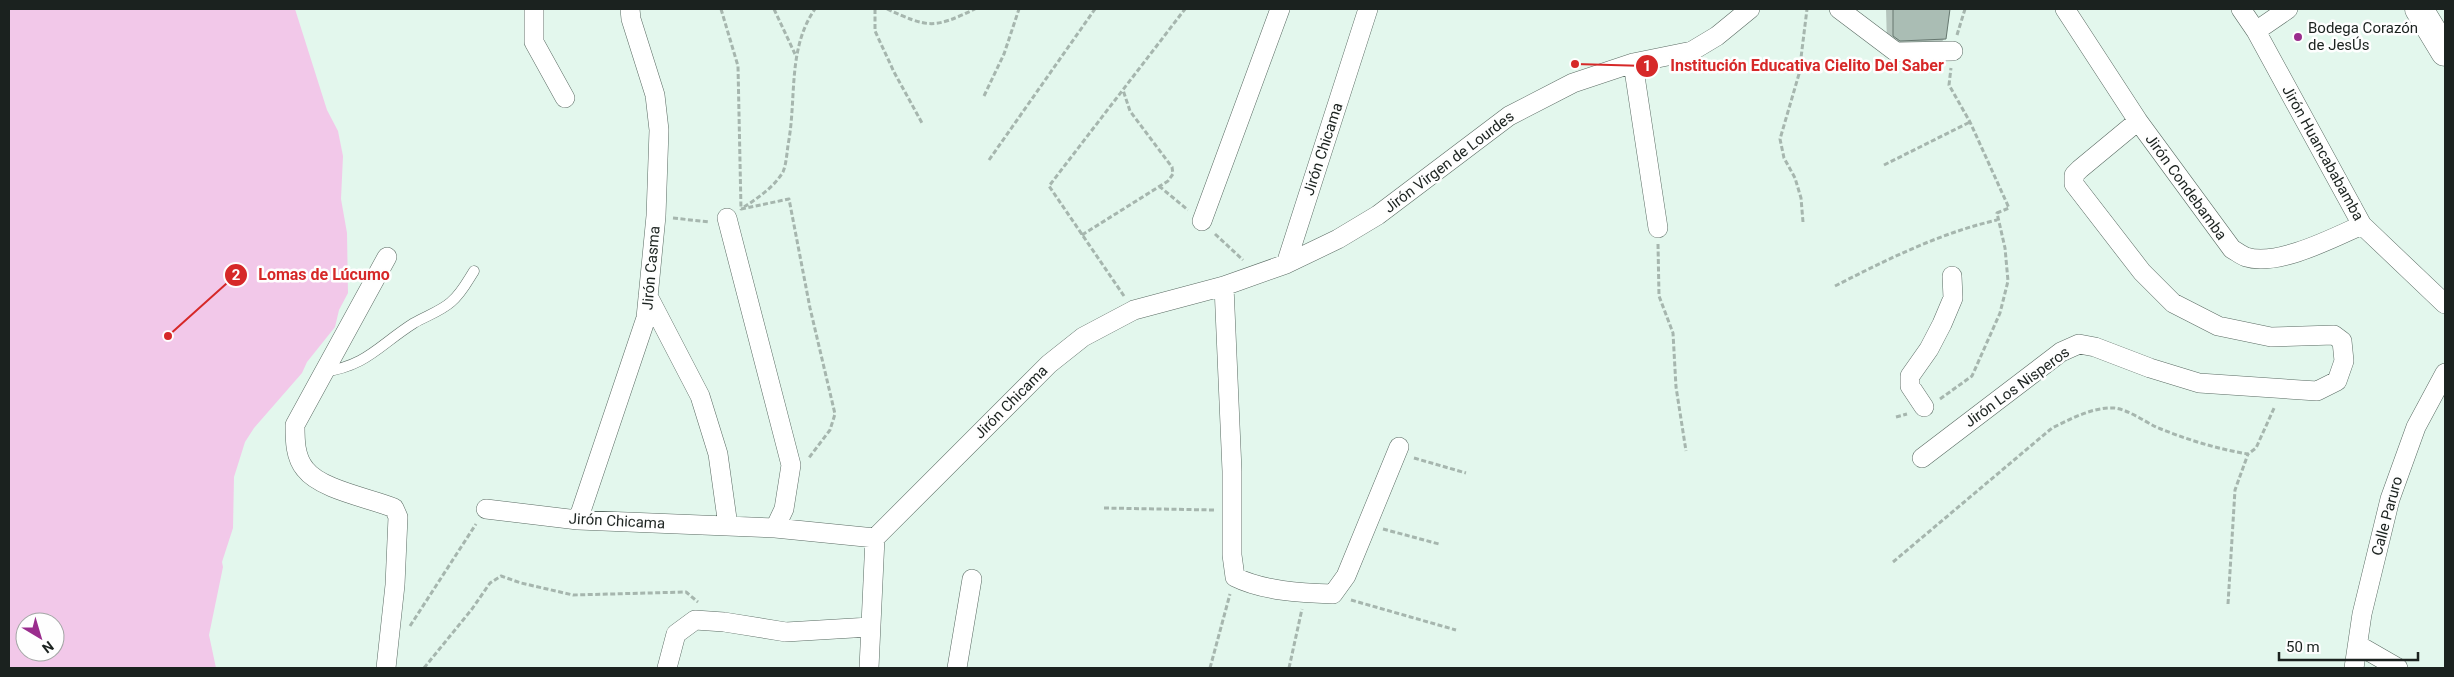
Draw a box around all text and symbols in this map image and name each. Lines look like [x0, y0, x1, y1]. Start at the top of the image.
place label: Bodega Corazón de JesÚs [2308, 19, 2418, 54]
marker: Bodega Corazón de JesÚs [2292, 31, 2304, 43]
callout: Institución Educativa Cielito Del Saber [1635, 50, 1953, 81]
text: Institución Educativa Cielito Del Saber [1670, 56, 1944, 75]
text: 1 [1643, 57, 1651, 75]
street label: Jirón Huancababamba [2278, 82, 2368, 224]
street label: Jirón Chicama [1300, 100, 1346, 198]
street label: Jirón Virgen de Lourdes [1380, 107, 1518, 217]
street label: Jirón Condebamba [2141, 130, 2231, 244]
street label: Jirón Casma [638, 225, 664, 311]
callout: Lomas de Lúcumo [223, 259, 400, 290]
text: Lomas de Lúcumo [258, 265, 390, 284]
text: 2 [232, 266, 241, 284]
street label: Jirón Los Nisperos [1961, 343, 2073, 431]
street label: Jirón Chicama [971, 362, 1051, 442]
street label: Calle Paruro [2368, 474, 2406, 558]
street label: Jirón Chicama [568, 509, 666, 533]
north arrow [15, 612, 65, 662]
scale bar [2279, 630, 2418, 662]
text: N [39, 638, 57, 657]
text: 50 m [2286, 638, 2320, 656]

